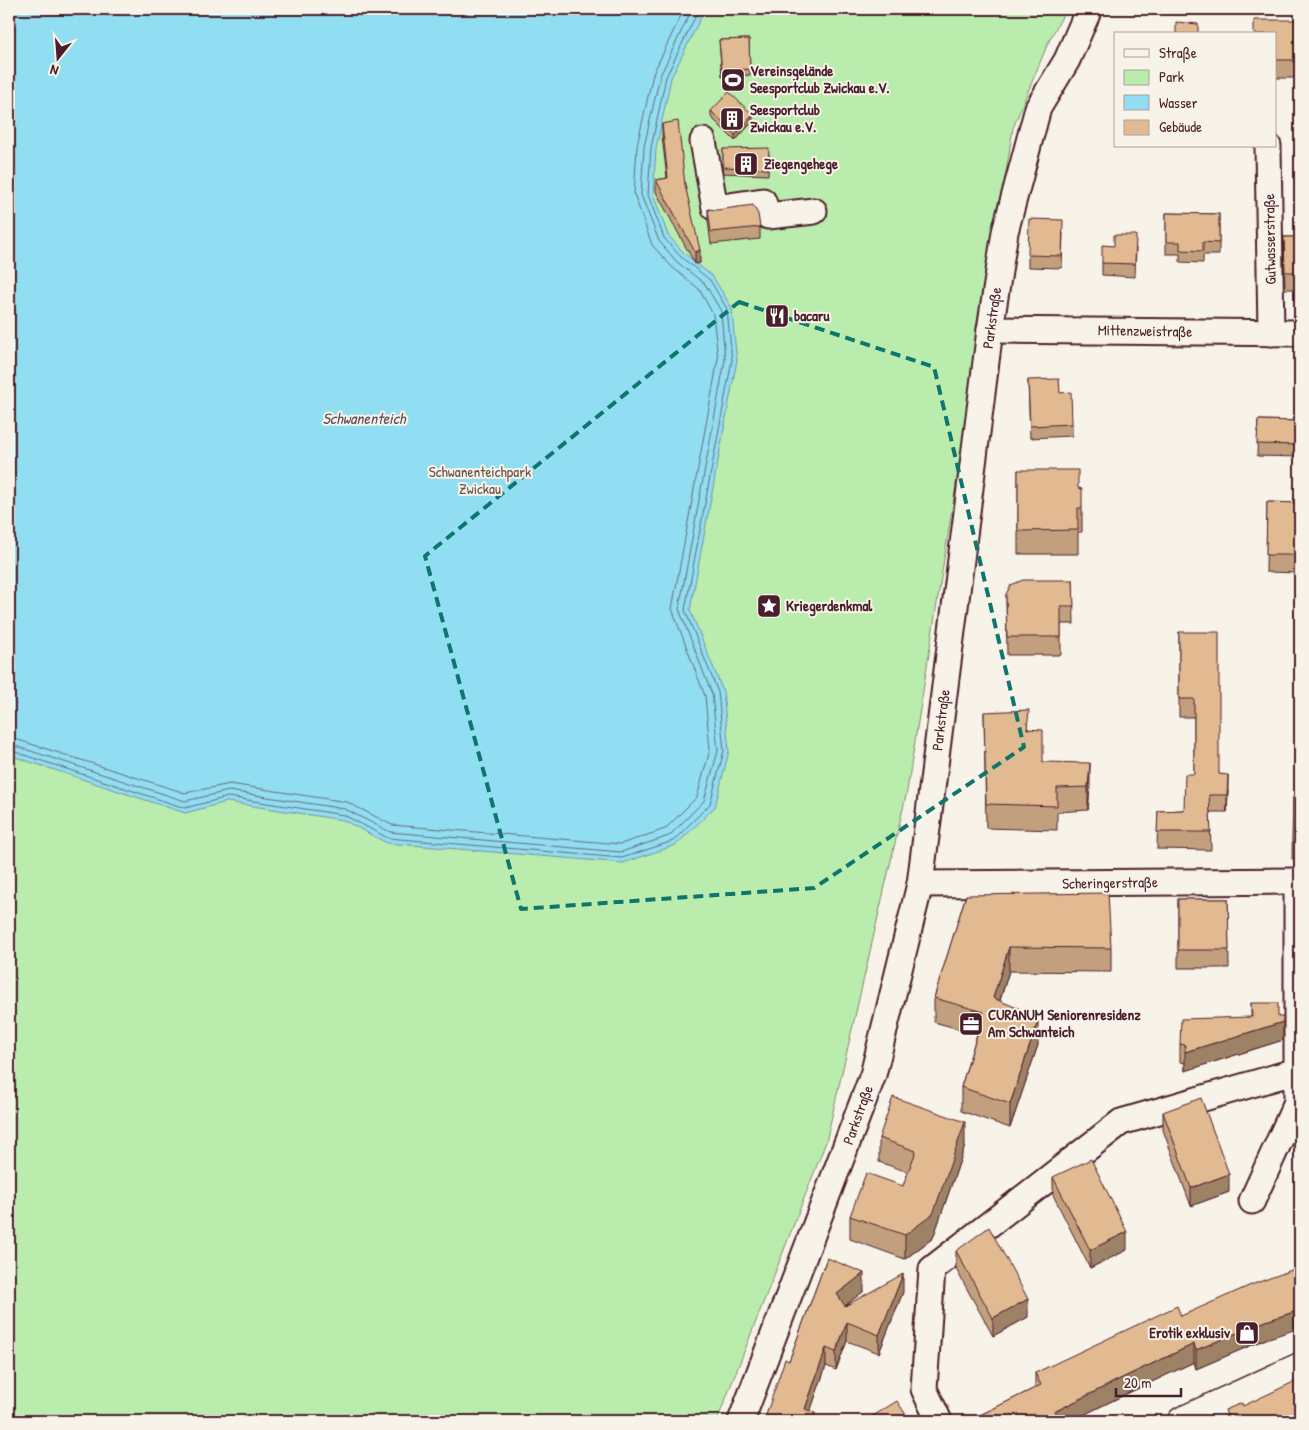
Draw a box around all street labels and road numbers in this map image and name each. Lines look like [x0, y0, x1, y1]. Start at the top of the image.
street label: Gutwasserstraße [1258, 193, 1281, 285]
street label: Parkstraße [977, 286, 1006, 350]
street label: Mittenzweistraße [1098, 319, 1192, 342]
street label: Parkstraße [926, 688, 955, 752]
street label: Scheringerstraße [1062, 871, 1158, 894]
street label: Parkstraße [837, 1082, 878, 1147]

